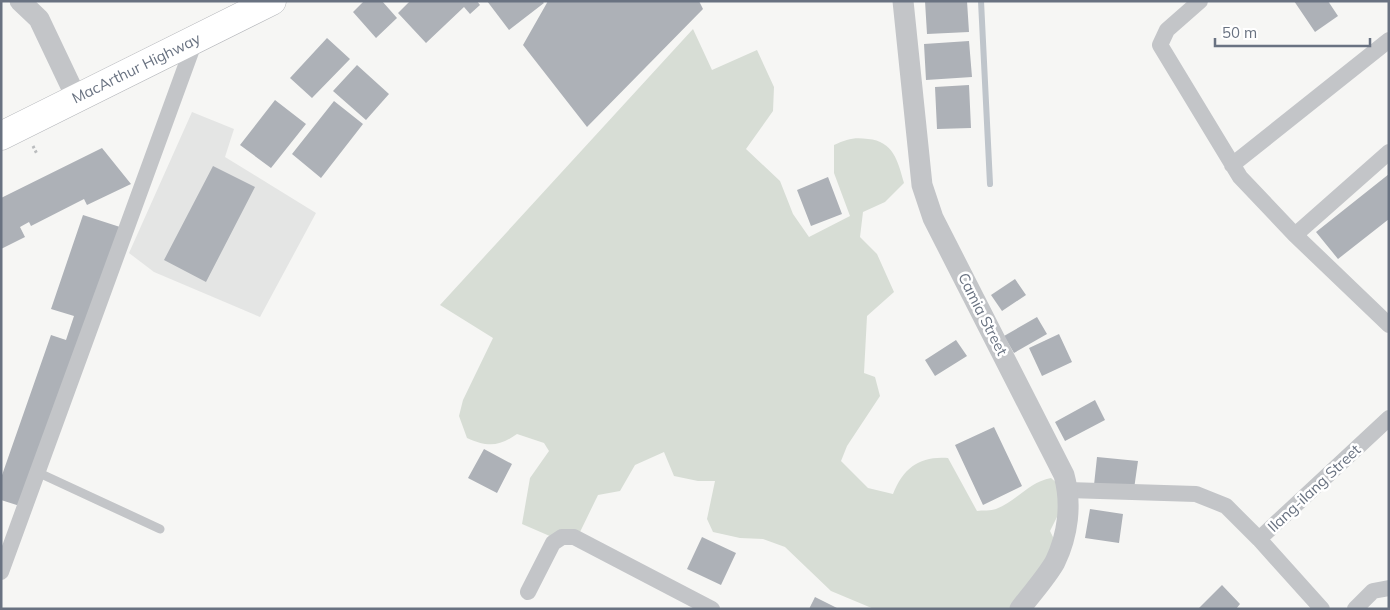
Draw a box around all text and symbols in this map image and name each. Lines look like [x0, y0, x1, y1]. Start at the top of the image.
scale bar [1215, 15, 1370, 47]
text: 50 m [1222, 23, 1257, 42]
street label: MacArthur Highway [69, 29, 203, 107]
street label: Camia Street [954, 270, 1012, 358]
street label: Ilang-ilang Street [1264, 440, 1364, 536]

